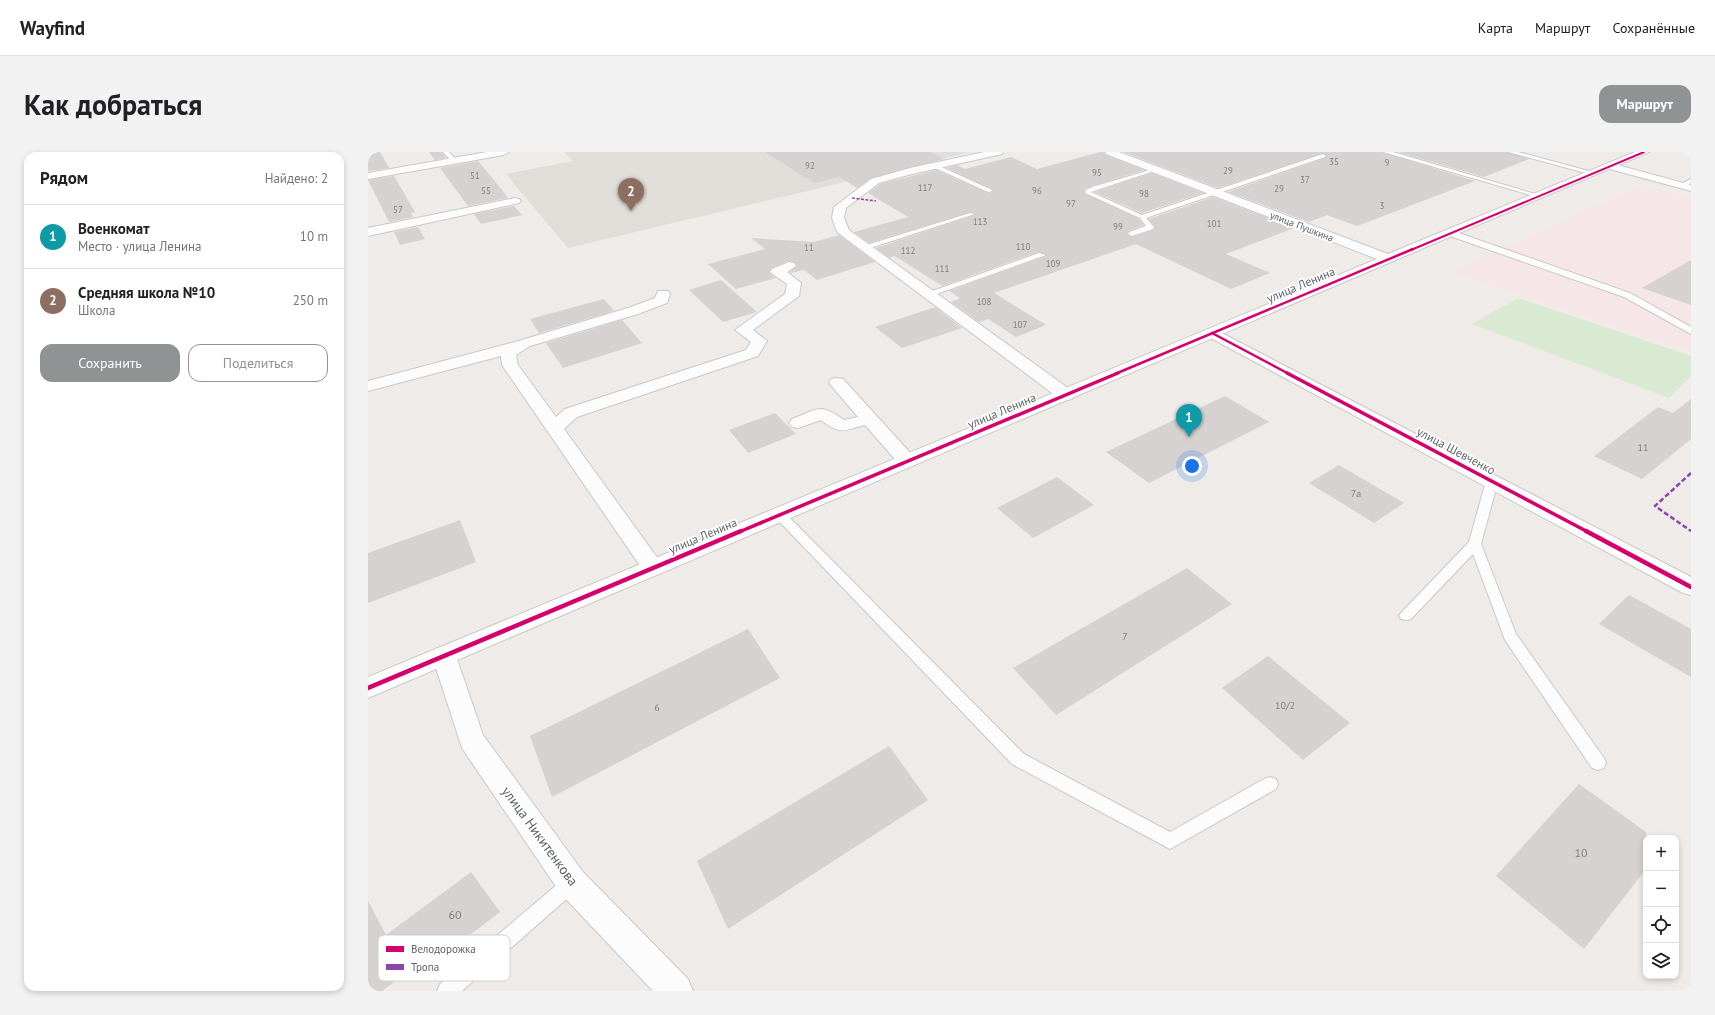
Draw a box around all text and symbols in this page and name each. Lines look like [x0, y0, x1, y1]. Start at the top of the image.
text: Wayfind [20, 16, 85, 40]
text: Карта [1478, 19, 1513, 37]
text: Маршрут [1535, 19, 1590, 37]
text: Сохранённые [1612, 19, 1695, 37]
button: Маршрут [1599, 85, 1691, 123]
text: Как добраться [24, 86, 202, 123]
house number: 35 [1329, 156, 1339, 167]
house number: 9 [1385, 157, 1390, 168]
house number: 92 [805, 160, 815, 171]
house number: 29 [1223, 165, 1233, 176]
text: Рядом [40, 167, 88, 189]
house number: 95 [1092, 167, 1102, 178]
text: Найдено: 2 [265, 170, 328, 187]
house number: 51 [470, 170, 480, 181]
house number: 37 [1300, 174, 1310, 185]
pin: 2 [618, 178, 644, 211]
house number: 117 [918, 182, 932, 193]
house number: 29 [1274, 183, 1284, 194]
house number: 55 [481, 185, 491, 196]
house number: 96 [1032, 185, 1042, 196]
house number: 98 [1139, 188, 1149, 199]
house number: 97 [1066, 198, 1076, 209]
house number: 3 [1380, 200, 1385, 211]
house number: 57 [393, 204, 403, 215]
street label: улица Пушкина [1268, 208, 1336, 245]
house number: 113 [973, 216, 987, 227]
house number: 101 [1207, 218, 1221, 229]
text: Военкомат [78, 219, 150, 238]
house number: 99 [1113, 221, 1123, 232]
text: 1 [49, 228, 57, 245]
text: 10 m [300, 228, 328, 245]
text: Место · улица Ленина [78, 238, 201, 255]
house number: 110 [1016, 241, 1030, 252]
house number: 11 [804, 242, 814, 253]
house number: 112 [901, 245, 915, 256]
house number: 109 [1046, 258, 1060, 269]
house number: 111 [935, 263, 949, 274]
street label: улица Ленина [1264, 263, 1337, 306]
text: Средняя школа №10 [78, 283, 215, 302]
text: 2 [49, 292, 57, 309]
text: 250 m [293, 292, 328, 309]
house number: 108 [977, 296, 991, 307]
text: Школа [78, 302, 115, 319]
house number: 107 [1013, 319, 1027, 330]
button: Сохранить [40, 344, 180, 382]
button: Поделиться [188, 344, 328, 382]
street label: улица Ленина [965, 389, 1038, 432]
pin: 1 [1176, 404, 1202, 437]
street label: улица Шевченко [1414, 424, 1498, 478]
house number: 11 [1638, 441, 1648, 454]
your location [1182, 456, 1202, 476]
house number: 7а [1351, 487, 1361, 500]
street label: улица Ленина [666, 514, 739, 557]
house number: 7 [1122, 630, 1128, 643]
house number: 10/2 [1275, 699, 1295, 712]
house number: 6 [654, 701, 660, 714]
street label: улица Никитенкова [498, 783, 582, 889]
map controls [1643, 835, 1679, 979]
button: + [1643, 835, 1679, 871]
house number: 10 [1574, 845, 1588, 860]
button: − [1643, 871, 1679, 907]
house number: 60 [448, 907, 462, 922]
button: locate [1643, 907, 1679, 943]
legend [378, 935, 510, 981]
text: Велодорожка [411, 942, 476, 956]
button: layers [1643, 943, 1679, 979]
text: Тропа [411, 960, 439, 974]

